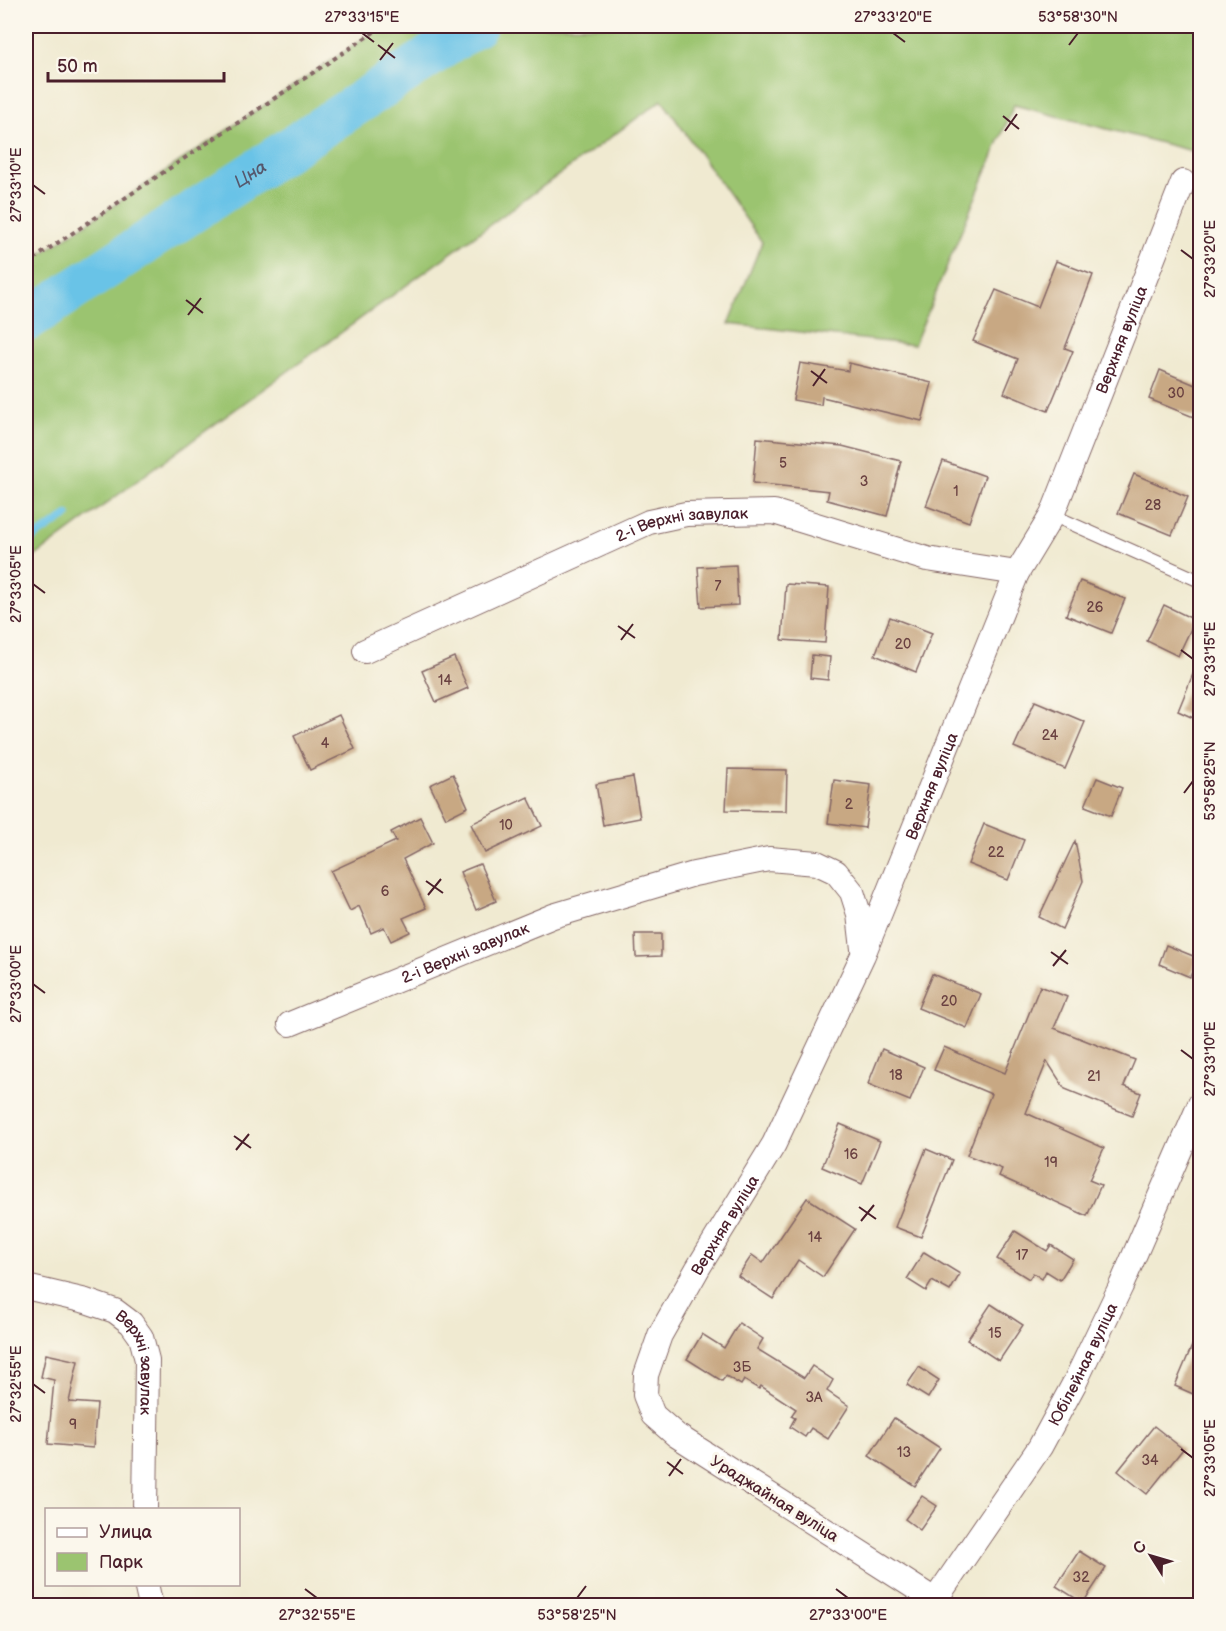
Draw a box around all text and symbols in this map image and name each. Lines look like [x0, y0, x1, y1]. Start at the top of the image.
text: 27°33'15"E [325, 8, 400, 27]
text: 27°33'20"E [854, 8, 932, 27]
text: 53°58'30"N [1038, 8, 1118, 27]
scale bar [48, 45, 224, 83]
text: 50 m [57, 56, 98, 77]
text: 27°33'10"E [7, 147, 26, 223]
water label: Цна [230, 156, 271, 193]
text: 27°33'20"E [1201, 220, 1220, 298]
street label: Верхняя вуліца [1093, 283, 1152, 397]
house number: 30 [1168, 385, 1184, 402]
house number: 5 [779, 455, 787, 472]
house number: 3 [860, 473, 868, 490]
house number: 1 [953, 483, 959, 500]
house number: 28 [1145, 497, 1161, 514]
street label: 2-і Верхні завулак [613, 505, 749, 547]
text: 27°33'05"E [7, 545, 26, 623]
house number: 7 [715, 578, 722, 595]
house number: 26 [1087, 599, 1104, 616]
text: 27°33'15"E [1201, 621, 1220, 696]
house number: 20 [895, 636, 911, 653]
house number: 14 [438, 672, 452, 689]
house number: 24 [1042, 727, 1059, 744]
street label: Верхняя вуліца [902, 730, 963, 843]
house number: 4 [321, 735, 330, 752]
text: 53°58'25"N [1201, 741, 1220, 821]
house number: 2 [845, 796, 854, 813]
house number: 10 [499, 817, 513, 834]
house number: 22 [988, 844, 1005, 861]
house number: 6 [381, 883, 390, 900]
street label: 2-і Верхні завулак [399, 919, 532, 988]
text: 27°33'00"E [7, 945, 26, 1023]
house number: 20 [941, 993, 957, 1010]
text: 27°33'10"E [1201, 1021, 1220, 1097]
house number: 18 [889, 1067, 903, 1084]
house number: 21 [1087, 1068, 1101, 1085]
house number: 16 [844, 1146, 858, 1163]
house number: 19 [1044, 1154, 1058, 1171]
street label: Верхняя вуліца [688, 1172, 764, 1279]
house number: 14 [808, 1229, 822, 1246]
house number: 17 [1016, 1247, 1028, 1264]
street label: Юбілейная вуліца [1045, 1300, 1123, 1430]
street label: Верхні завулак [111, 1307, 155, 1416]
house number: 15 [988, 1325, 1002, 1342]
text: 27°32'55"E [7, 1345, 26, 1423]
house number: 3Б [733, 1359, 751, 1376]
house number: 3А [805, 1389, 823, 1406]
house number: 9 [69, 1416, 77, 1433]
text: 27°33'05"E [1201, 1419, 1220, 1497]
house number: 13 [897, 1444, 911, 1461]
street label: Ураджайная вуліца [707, 1452, 842, 1547]
house number: 34 [1141, 1452, 1159, 1469]
legend [45, 1508, 240, 1586]
text: Улица [99, 1522, 153, 1543]
north arrow [1121, 1526, 1181, 1586]
text: С [1129, 1538, 1151, 1558]
text: Парк [99, 1552, 143, 1573]
house number: 32 [1073, 1569, 1090, 1586]
text: 27°32'55"E [278, 1606, 356, 1625]
text: 53°58'25"N [537, 1606, 617, 1625]
text: 27°33'00"E [809, 1606, 887, 1625]

